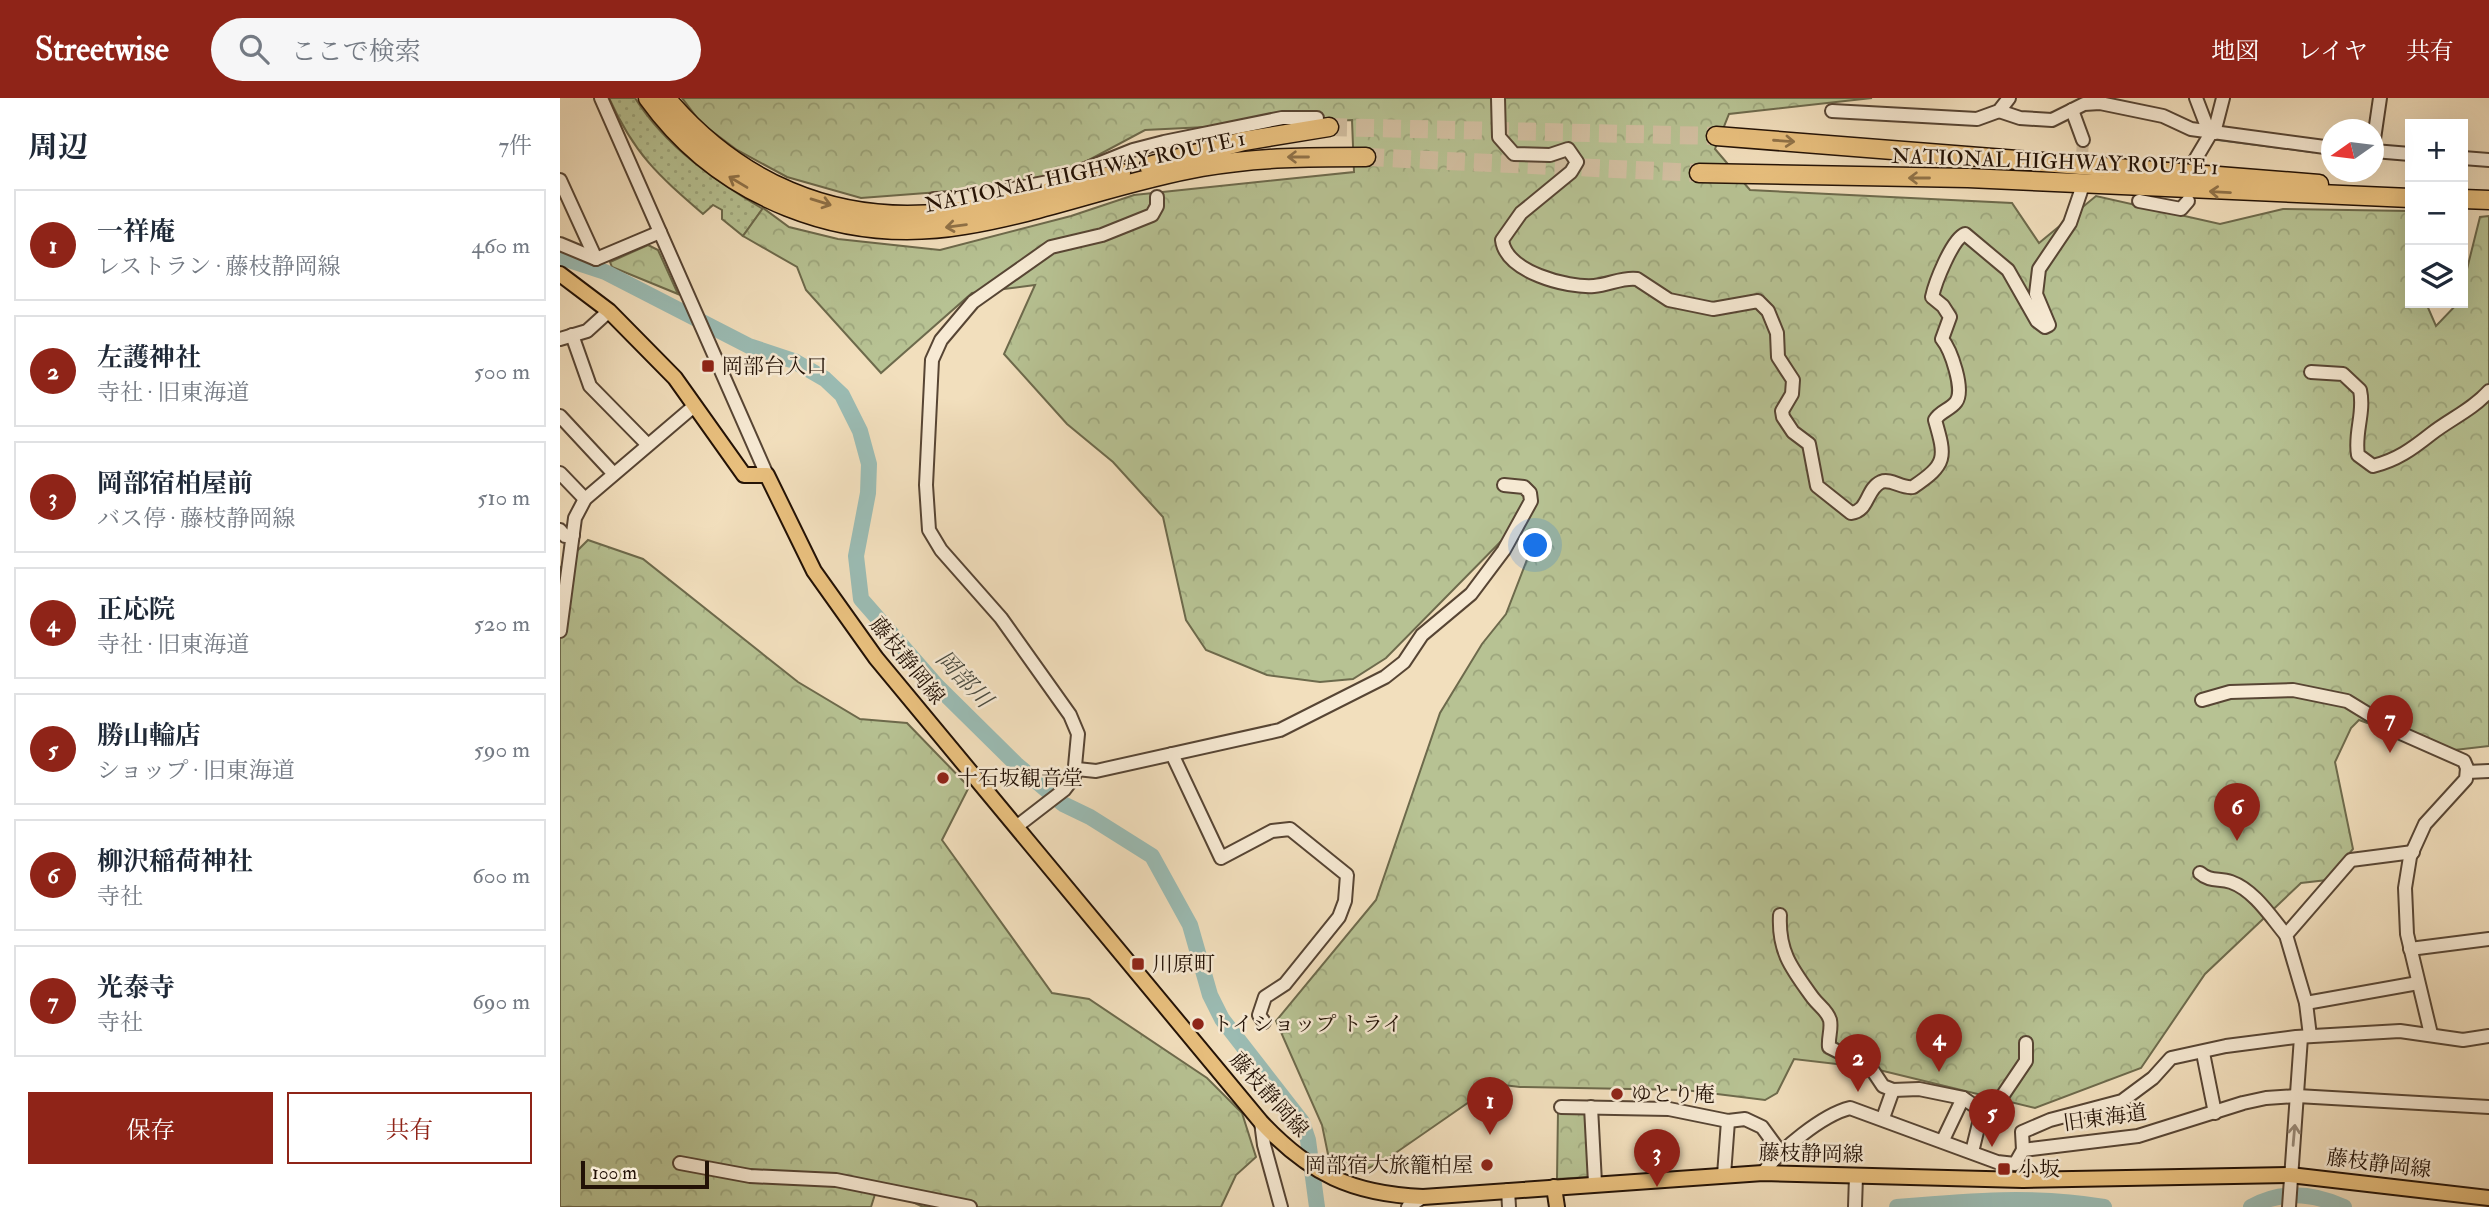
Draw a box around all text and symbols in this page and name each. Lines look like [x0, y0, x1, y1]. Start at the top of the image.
search box [211, 18, 701, 81]
text: Streetwise [35, 29, 169, 70]
icon: search [235, 30, 273, 68]
text: ここで検索 [291, 36, 421, 68]
text: 地図 [2211, 36, 2259, 67]
text: レイヤ [2297, 36, 2368, 67]
text: 共有 [2406, 36, 2454, 67]
north arrow [2321, 119, 2384, 182]
map controls [2405, 119, 2468, 308]
button: + [2405, 119, 2468, 182]
street label: NATIONAL HIGHWAY ROUTE 1 [922, 125, 1248, 219]
text: 周辺 [28, 129, 88, 166]
text: 7件 [498, 131, 532, 160]
one-way arrow [1772, 134, 1795, 147]
street label: NATIONAL HIGHWAY ROUTE 1 [1891, 143, 2219, 181]
one-way arrow [1287, 150, 1310, 164]
one-way arrow [1908, 171, 1931, 185]
one-way arrow [728, 175, 748, 189]
button: − [2405, 182, 2468, 245]
one-way arrow [2208, 185, 2231, 198]
one-way arrow [810, 197, 832, 209]
text: 一祥庵 [97, 216, 175, 248]
one-way arrow [945, 220, 968, 233]
text: 1 [49, 231, 57, 260]
text: 460 m [472, 231, 530, 260]
button: layers [2405, 245, 2468, 308]
text: レストラン · 藤枝静岡線 [97, 252, 341, 281]
text: 左護神社 [97, 342, 201, 374]
place label: 岡部台入口 [722, 353, 827, 380]
text: 2 [47, 357, 59, 386]
text: 500 m [474, 357, 530, 386]
marker: 岡部台入口 [700, 358, 716, 374]
text: 寺社 · 旧東海道 [97, 378, 249, 407]
text: 岡部宿柏屋前 [97, 468, 253, 500]
text: 3 [49, 483, 57, 512]
text: 510 m [477, 483, 530, 512]
text: バス停 · 藤枝静岡線 [97, 504, 295, 533]
your location [1518, 528, 1552, 562]
text: 正応院 [97, 594, 175, 626]
text: 4 [47, 609, 59, 638]
text: 520 m [474, 609, 530, 638]
street label: 藤枝静岡線 [863, 612, 951, 710]
text: 寺社 · 旧東海道 [97, 630, 249, 659]
water label: 岡部川 [930, 644, 1000, 716]
pin: 7 [2367, 695, 2413, 753]
text: 勝山輪店 [97, 720, 201, 752]
text: 5 [48, 735, 58, 764]
text: 590 m [474, 735, 530, 764]
text: ショップ · 旧東海道 [97, 756, 295, 785]
place label: 十石坂観音堂 [957, 765, 1083, 792]
marker: 十石坂観音堂 [935, 770, 951, 786]
pin: 6 [2214, 783, 2260, 841]
text: 柳沢稲荷神社 [97, 846, 253, 878]
text: 6 [47, 861, 59, 890]
text: 600 m [472, 861, 530, 890]
text: 寺社 [97, 882, 143, 911]
place label: 川原町 [1152, 951, 1215, 978]
marker: 川原町 [1130, 956, 1146, 972]
text: 光泰寺 [97, 972, 175, 1004]
text: 7 [48, 987, 58, 1016]
text: 690 m [472, 987, 530, 1016]
text: 寺社 [97, 1008, 143, 1037]
place label: トイショップ トライ [1212, 1011, 1403, 1038]
pin: 4 [1916, 1014, 1962, 1072]
marker: トイショップ トライ [1190, 1016, 1206, 1032]
pin: 2 [1835, 1034, 1881, 1092]
street label: 藤枝静岡線 [1224, 1047, 1314, 1143]
pin: 1 [1467, 1077, 1513, 1135]
place label: ゆとり庵 [1631, 1081, 1715, 1108]
marker: ゆとり庵 [1609, 1086, 1625, 1102]
pin: 5 [1969, 1089, 2015, 1147]
button: 保存 [28, 1092, 273, 1164]
button: 共有 [287, 1092, 532, 1164]
street label: 旧東海道 [2062, 1099, 2148, 1137]
one-way arrow [2288, 1125, 2301, 1147]
pin: 3 [1634, 1129, 1680, 1187]
street label: 藤枝静岡線 [1758, 1140, 1864, 1168]
street label: 藤枝静岡線 [2325, 1144, 2433, 1184]
place label: 岡部宿大旅籠柏屋 [1305, 1152, 1473, 1179]
place label: 小坂 [2018, 1156, 2060, 1183]
marker: 岡部宿大旅籠柏屋 [1479, 1157, 1495, 1173]
scale bar [581, 1158, 709, 1190]
text: 100 m [592, 1161, 637, 1185]
marker: 小坂 [1996, 1161, 2012, 1177]

